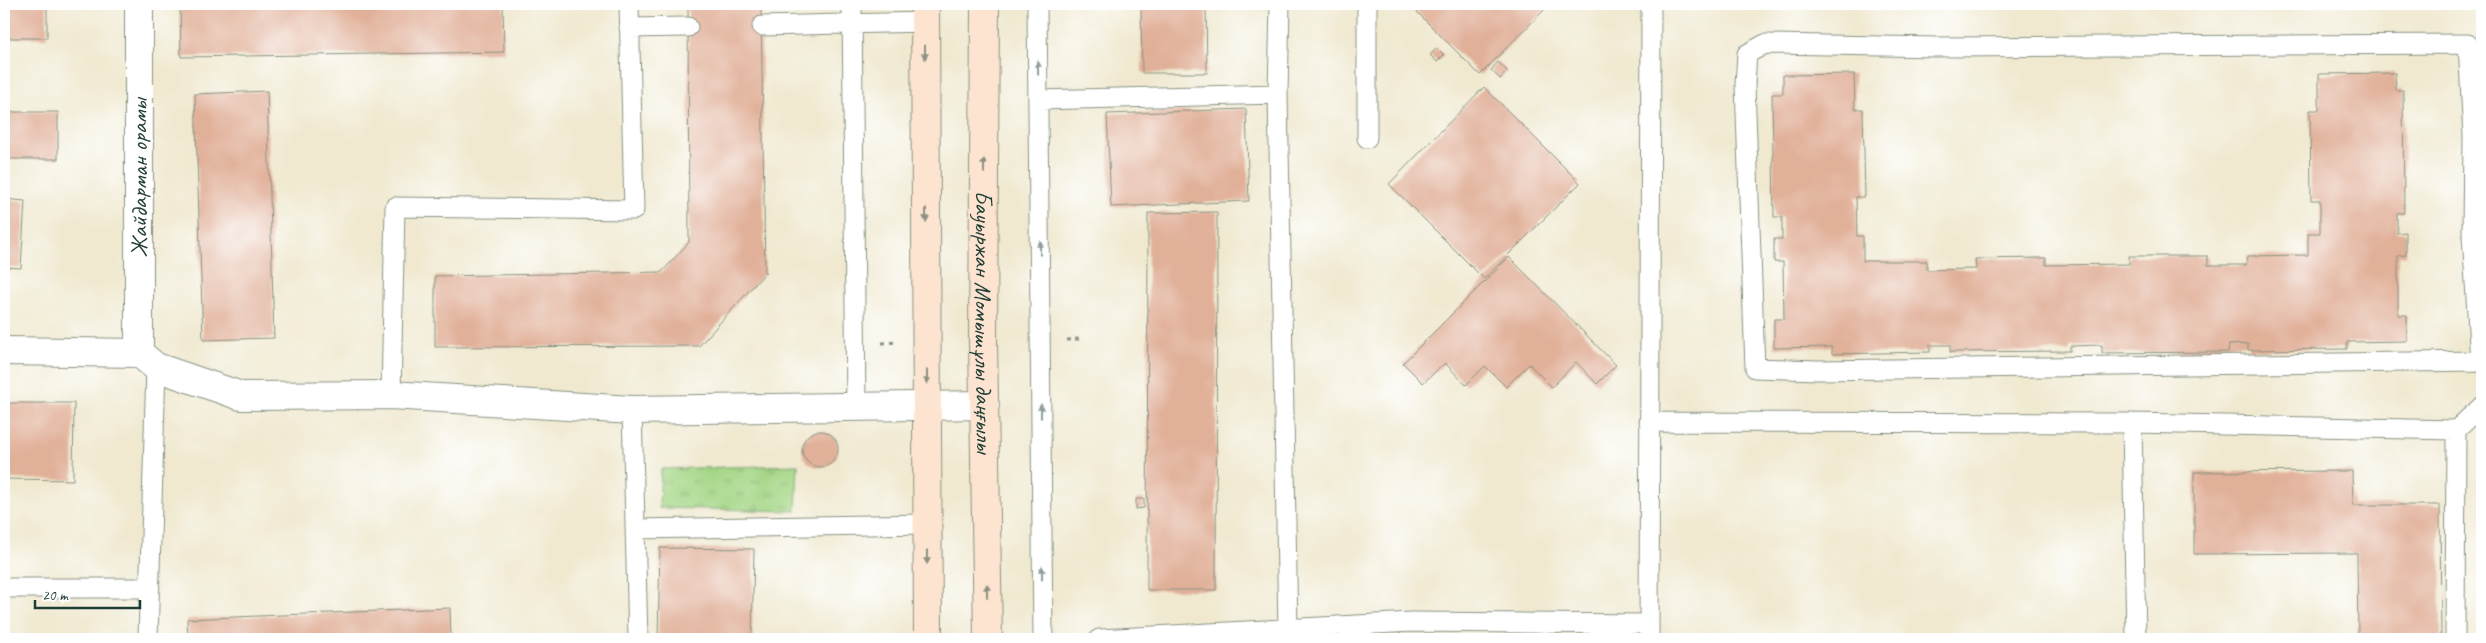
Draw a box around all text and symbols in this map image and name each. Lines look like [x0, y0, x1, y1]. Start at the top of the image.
one-way arrow [922, 45, 930, 61]
one-way arrow [1034, 60, 1042, 76]
street label: Жайдарман орамы [124, 96, 154, 258]
one-way arrow [980, 157, 988, 173]
street label: Бауыржан Момышұлы даңғылы [968, 191, 1000, 456]
one-way arrow [922, 207, 930, 223]
one-way arrow [1036, 240, 1044, 256]
one-way arrow [923, 370, 931, 386]
one-way arrow [1037, 402, 1045, 418]
one-way arrow [924, 550, 932, 566]
one-way arrow [1038, 565, 1046, 581]
scale bar [35, 578, 140, 610]
one-way arrow [983, 582, 991, 598]
text: 20 m [42, 586, 69, 605]

